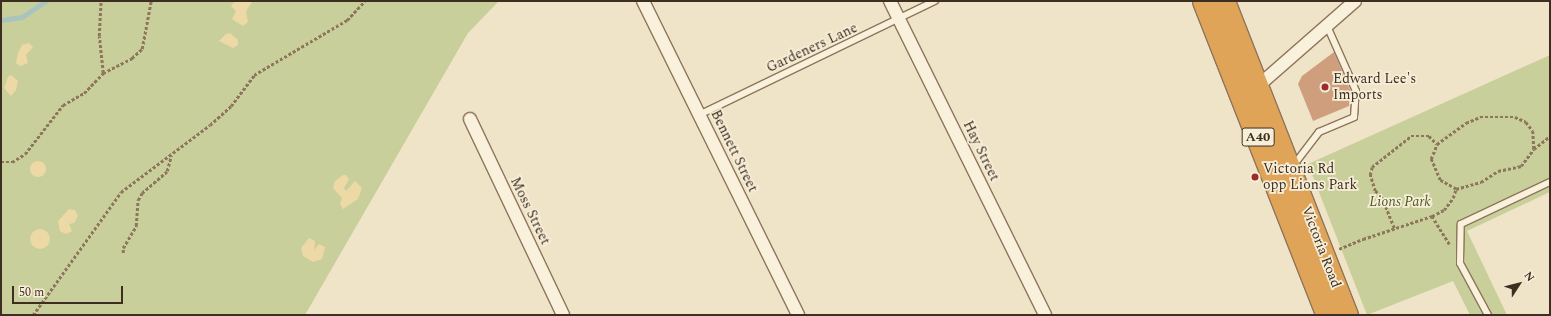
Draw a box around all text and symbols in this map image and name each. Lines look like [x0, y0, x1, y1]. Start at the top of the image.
street label: Gardeners Lane [764, 20, 860, 76]
place label: Edward Lee's Imports [1333, 71, 1416, 104]
marker: Edward Lee's Imports [1320, 82, 1330, 92]
street label: Bennett Street [707, 107, 761, 195]
street label: Hay Street [959, 118, 1003, 184]
road number: A40 [1241, 126, 1275, 148]
place label: Victoria Rd opp Lions Park [1263, 161, 1357, 194]
marker: Victoria Rd opp Lions Park [1250, 172, 1260, 182]
street label: Moss Street [506, 174, 554, 248]
park label: Lions Park [1369, 194, 1431, 210]
street label: Victoria Road [1298, 204, 1344, 290]
north arrow [1499, 264, 1539, 304]
text: N [1520, 268, 1539, 285]
scale bar [14, 278, 125, 304]
text: 50 m [19, 283, 44, 302]

